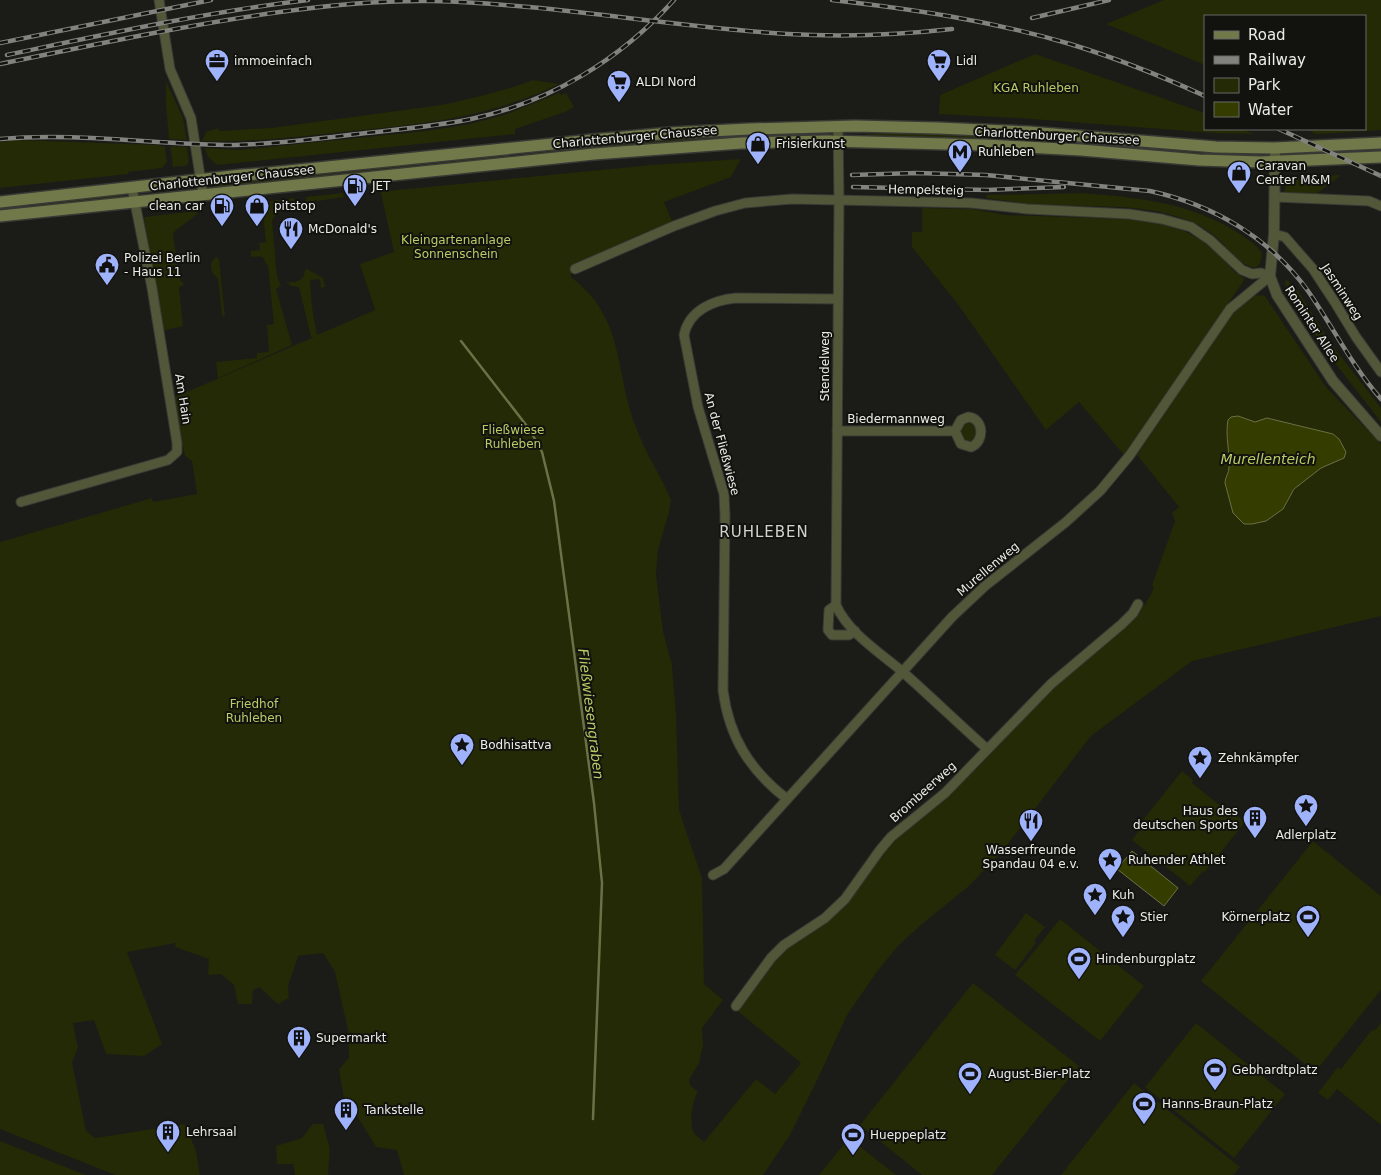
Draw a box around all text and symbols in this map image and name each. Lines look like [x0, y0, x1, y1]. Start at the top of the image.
legend [1204, 15, 1366, 130]
text: Road [1248, 26, 1286, 44]
office icon: immoeinfach [204, 48, 230, 82]
supermarket icon: Lidl [926, 48, 952, 82]
text: Railway [1248, 51, 1306, 69]
place label: immoeinfach [234, 54, 312, 68]
place label: Lidl [956, 54, 977, 68]
supermarket icon: ALDI Nord [606, 69, 632, 103]
place label: ALDI Nord [636, 75, 696, 89]
text: Park [1248, 76, 1281, 94]
park label: KGA Ruhleben [993, 81, 1079, 95]
text: Water [1248, 101, 1293, 119]
street label: Charlottenburger Chaussee [552, 123, 718, 151]
street label: Charlottenburger Chaussee [974, 125, 1140, 147]
shop icon: Frisierkunst [745, 131, 771, 165]
place label: Frisierkunst [776, 137, 845, 151]
metro station icon: Ruhleben [947, 139, 973, 173]
place label: Ruhleben [978, 145, 1034, 159]
place label: Caravan Center M&M [1256, 159, 1330, 187]
shop icon: Caravan Center M&M [1226, 160, 1252, 194]
street label: Charlottenburger Chaussee [149, 162, 315, 194]
fuel station icon: JET [342, 173, 368, 207]
place label: JET [371, 179, 391, 193]
street label: Hempelsteig [888, 182, 964, 198]
fuel station icon: clean car [209, 193, 235, 227]
shop icon: pitstop [244, 193, 270, 227]
place label: clean car [149, 199, 204, 213]
place label: pitstop [274, 199, 316, 213]
restaurant icon: McDonald's [278, 216, 304, 250]
place label: McDonald's [308, 222, 377, 236]
park label: Kleingartenanlage Sonnenschein [401, 233, 511, 261]
place label: Polizei Berlin - Haus 11 [124, 251, 200, 279]
public building icon: Polizei Berlin - Haus 11 [94, 252, 120, 286]
street label: Jasminweg [1318, 260, 1365, 323]
street label: Rominter Allee [1282, 283, 1342, 365]
street label: Stendelweg [818, 331, 832, 401]
street label: Am Hain [172, 373, 194, 425]
street label: An der Fließwiese [702, 391, 742, 497]
street label: Biedermannweg [847, 412, 945, 426]
park label: Fließwiese Ruhleben [482, 423, 544, 451]
water label: Murellenteich [1220, 451, 1316, 467]
district label: RUHLEBEN [719, 523, 809, 541]
street label: Murellenweg [954, 539, 1022, 599]
water label: Fließwiesengraben [575, 648, 607, 780]
park label: Friedhof Ruhleben [226, 697, 282, 725]
place icon: Bodhisattva [449, 732, 475, 766]
place label: Bodhisattva [480, 738, 552, 752]
place icon: Zehnkämpfer [1187, 745, 1213, 779]
place label: Zehnkämpfer [1218, 751, 1299, 765]
street label: Brombeerweg [887, 759, 959, 825]
place icon: Adlerplatz [1293, 793, 1319, 827]
place label: Haus des deutschen Sports [1133, 804, 1238, 832]
building icon: Haus des deutschen Sports [1242, 805, 1268, 839]
restaurant icon: Wasserfreunde Spandau 04 e.v. [1018, 808, 1044, 842]
place label: Adlerplatz [1276, 828, 1336, 842]
place label: Wasserfreunde Spandau 04 e.v. [983, 843, 1079, 871]
place icon: Ruhender Athlet [1097, 847, 1123, 881]
place label: Ruhender Athlet [1128, 853, 1226, 867]
place icon: Kuh [1082, 882, 1108, 916]
place label: Kuh [1112, 888, 1134, 902]
place icon: Stier [1110, 904, 1136, 938]
sports icon: Körnerplatz [1295, 904, 1321, 938]
place label: Stier [1140, 910, 1168, 924]
place label: Körnerplatz [1221, 910, 1290, 924]
sports icon: Hindenburgplatz [1066, 946, 1092, 980]
place label: Hindenburgplatz [1096, 952, 1195, 966]
building icon: Supermarkt [286, 1025, 312, 1059]
place label: Supermarkt [316, 1031, 387, 1045]
sports icon: Gebhardtplatz [1202, 1057, 1228, 1091]
sports icon: August-Bier-Platz [957, 1061, 983, 1095]
place label: Gebhardtplatz [1232, 1063, 1318, 1077]
place label: August-Bier-Platz [988, 1067, 1090, 1081]
sports icon: Hanns-Braun-Platz [1131, 1091, 1157, 1125]
building icon: Tankstelle [333, 1097, 359, 1131]
place label: Hanns-Braun-Platz [1162, 1097, 1273, 1111]
place label: Tankstelle [363, 1103, 424, 1117]
building icon: Lehrsaal [155, 1119, 181, 1153]
sports icon: Hueppeplatz [840, 1122, 866, 1156]
place label: Lehrsaal [186, 1125, 237, 1139]
place label: Hueppeplatz [870, 1128, 946, 1142]

